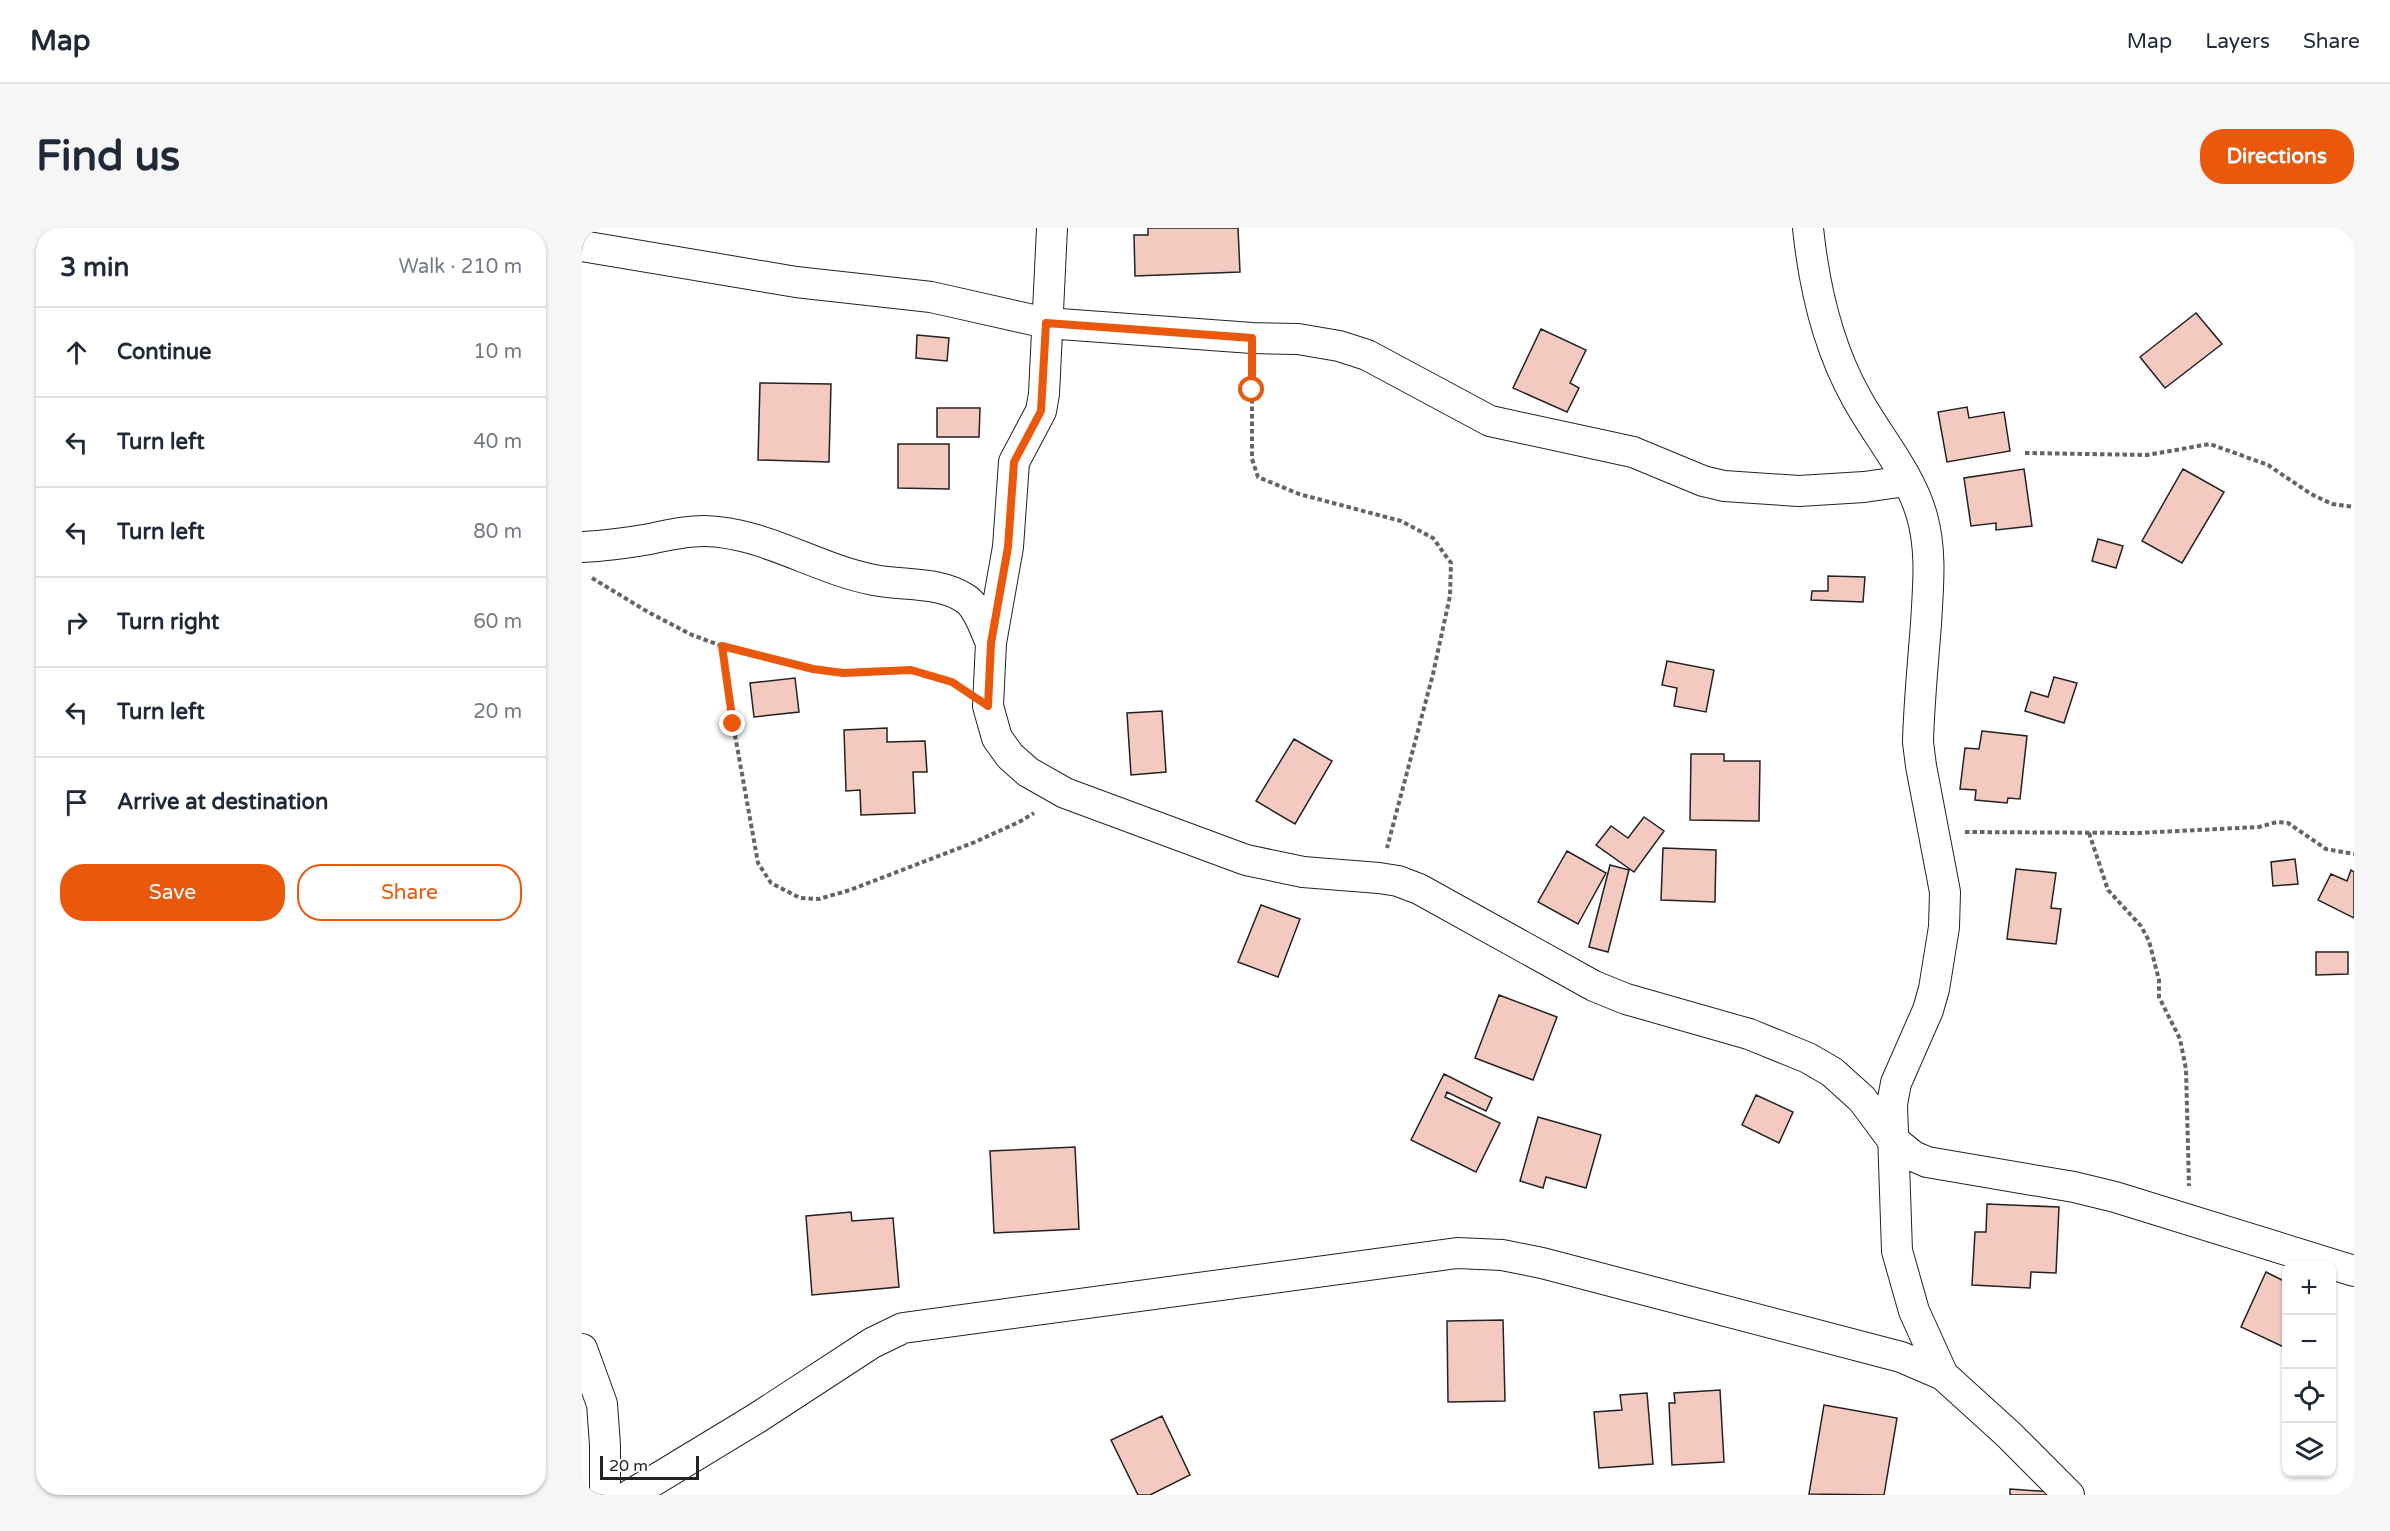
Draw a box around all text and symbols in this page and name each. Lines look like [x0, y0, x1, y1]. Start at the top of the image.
text: Map [30, 24, 90, 58]
text: Map [2127, 29, 2172, 54]
text: Layers [2205, 29, 2270, 54]
text: Share [2303, 29, 2360, 54]
button: Directions [2200, 129, 2354, 184]
text: Find us [36, 131, 180, 182]
text: 3 min [60, 252, 129, 283]
text: Walk · 210 m [399, 255, 522, 279]
icon: ahead [60, 336, 93, 369]
text: Continue [117, 339, 212, 365]
text: 10 m [473, 340, 522, 364]
route start [1238, 376, 1264, 402]
icon: left [60, 426, 93, 459]
text: Turn left [117, 429, 205, 455]
text: 40 m [473, 430, 522, 454]
icon: left [60, 516, 93, 549]
text: Turn left [117, 519, 205, 545]
text: 80 m [473, 520, 522, 544]
icon: right [60, 606, 93, 639]
text: Turn right [117, 609, 219, 635]
text: 60 m [473, 610, 522, 634]
icon: left [60, 696, 93, 729]
text: Turn left [117, 699, 205, 725]
text: 20 m [473, 700, 522, 724]
route end [719, 710, 745, 736]
icon: arrive [60, 786, 93, 819]
text: Arrive at destination [117, 789, 328, 815]
button: Save [60, 864, 285, 921]
button: Share [297, 864, 522, 921]
map controls [2282, 1261, 2336, 1477]
button: + [2282, 1261, 2336, 1315]
button: − [2282, 1315, 2336, 1369]
button: locate [2282, 1369, 2336, 1423]
button: layers [2282, 1423, 2336, 1477]
scale bar [600, 1453, 699, 1480]
text: 20 m [609, 1456, 648, 1476]

